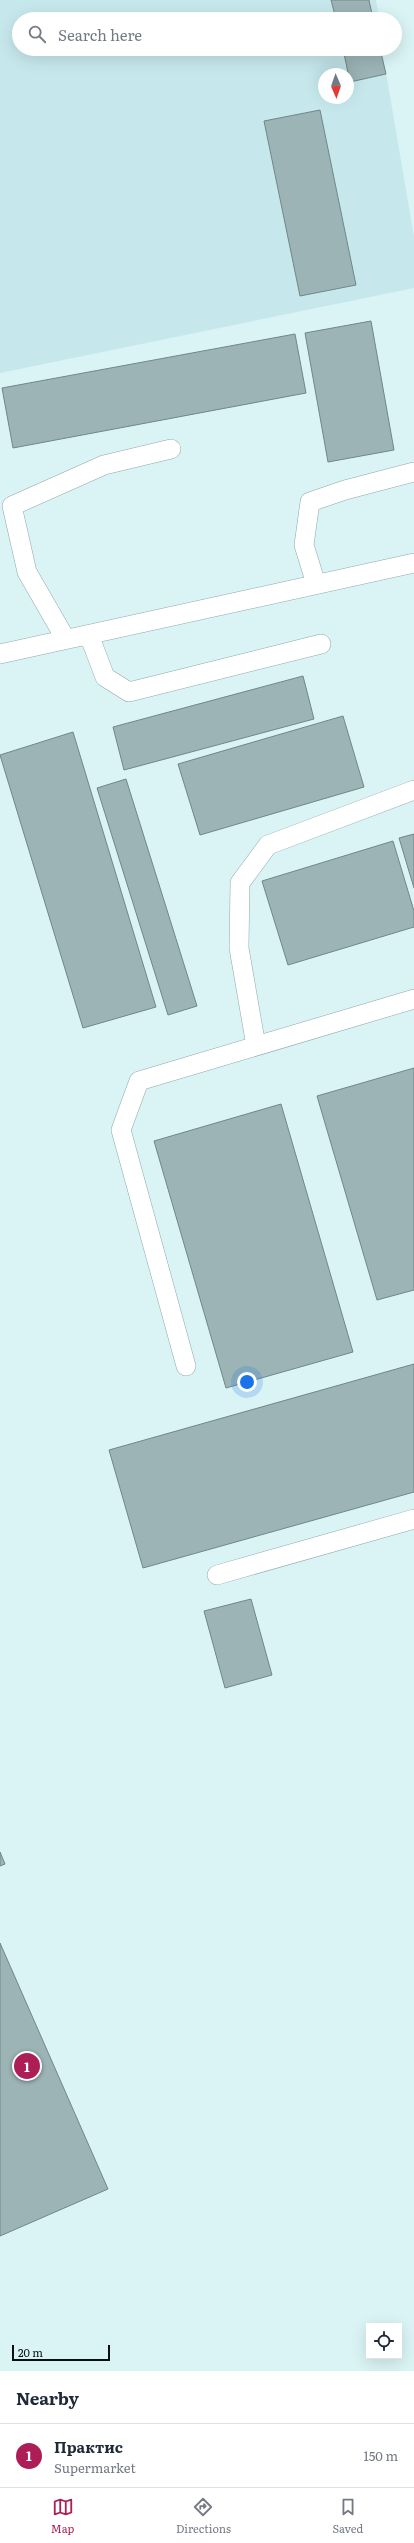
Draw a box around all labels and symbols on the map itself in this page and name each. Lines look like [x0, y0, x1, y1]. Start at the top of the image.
north arrow [318, 68, 354, 104]
your location [237, 1372, 257, 1392]
pin: 1 [14, 2051, 40, 2081]
scale bar [12, 2343, 110, 2362]

